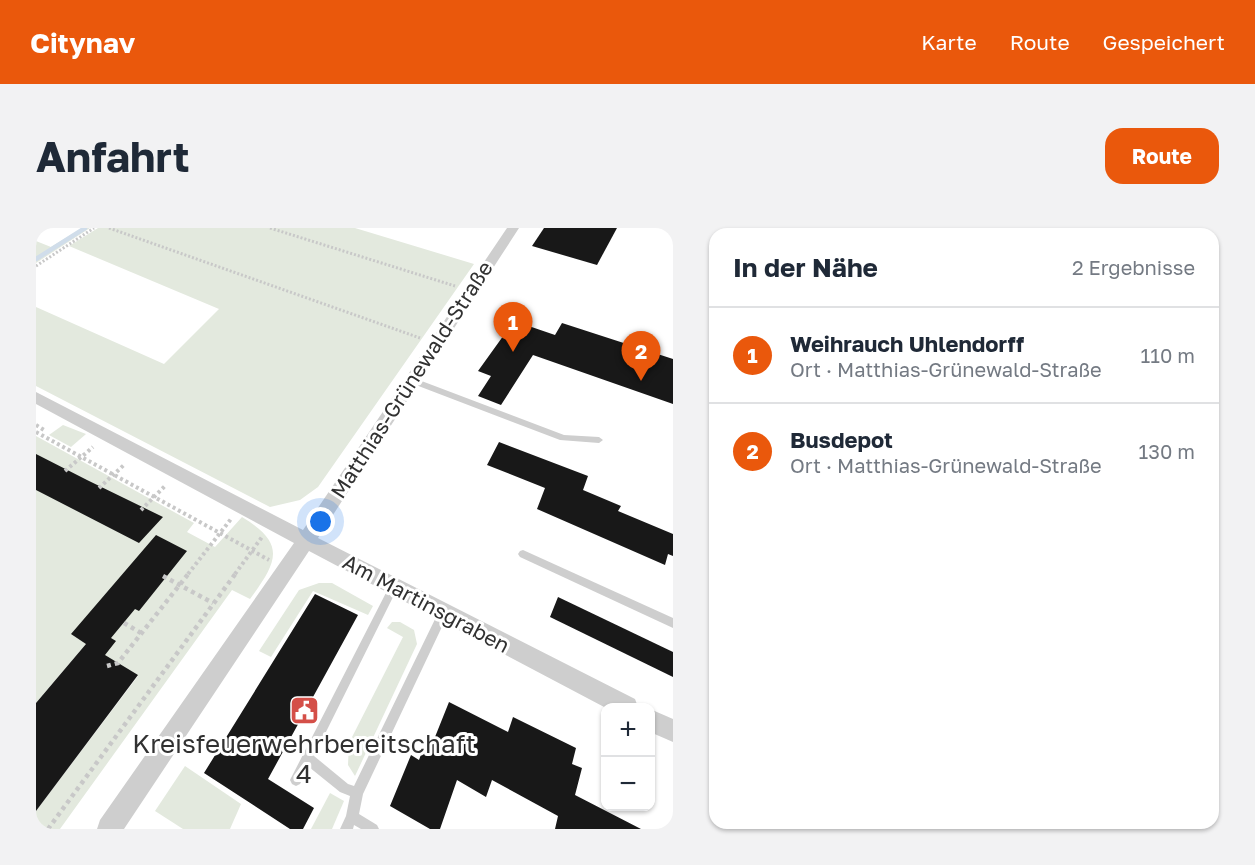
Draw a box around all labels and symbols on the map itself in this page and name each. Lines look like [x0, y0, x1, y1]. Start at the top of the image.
street label: Matthias-Grünewald-Straße [325, 256, 498, 503]
pin: 1 [494, 302, 532, 352]
pin: 2 [622, 332, 660, 381]
your location [306, 507, 335, 536]
street label: Am Martinsgraben [339, 548, 514, 658]
public building icon: Kreisfeuerwehrbereitschaft 4 [288, 694, 320, 726]
place label: Kreisfeuerwehrbereitschaft 4 [132, 728, 476, 789]

